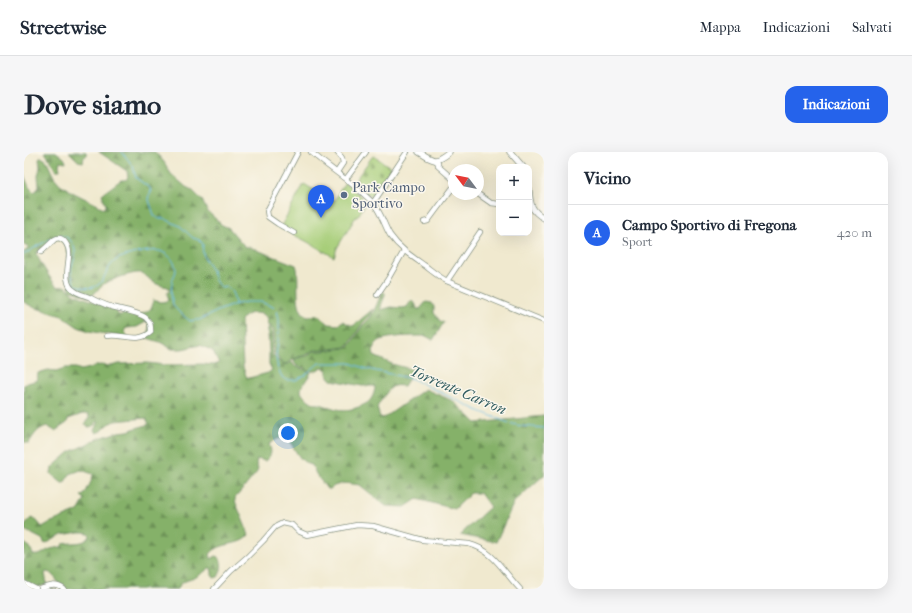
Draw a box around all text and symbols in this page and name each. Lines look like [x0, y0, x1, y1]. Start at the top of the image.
text: Streetwise [20, 17, 106, 39]
text: Mappa [700, 19, 741, 36]
text: Indicazioni [763, 19, 830, 36]
text: Salvati [852, 19, 892, 36]
button: Indicazioni [785, 86, 888, 123]
text: Dove siamo [24, 88, 161, 121]
north arrow [448, 164, 484, 200]
map controls [496, 164, 532, 236]
button: + [496, 164, 532, 200]
text: Vicino [584, 168, 631, 188]
place label: Park Campo Sportivo [352, 179, 425, 212]
pin: A [308, 185, 334, 218]
marker: Park Campo Sportivo [339, 190, 349, 200]
button: − [496, 200, 532, 236]
text: Campo Sportivo di Fregona [622, 216, 797, 234]
text: A [593, 225, 601, 240]
text: 420 m [837, 225, 872, 240]
text: Sport [622, 234, 653, 249]
water label: Torrente Carron [407, 362, 509, 418]
your location [278, 423, 298, 443]

